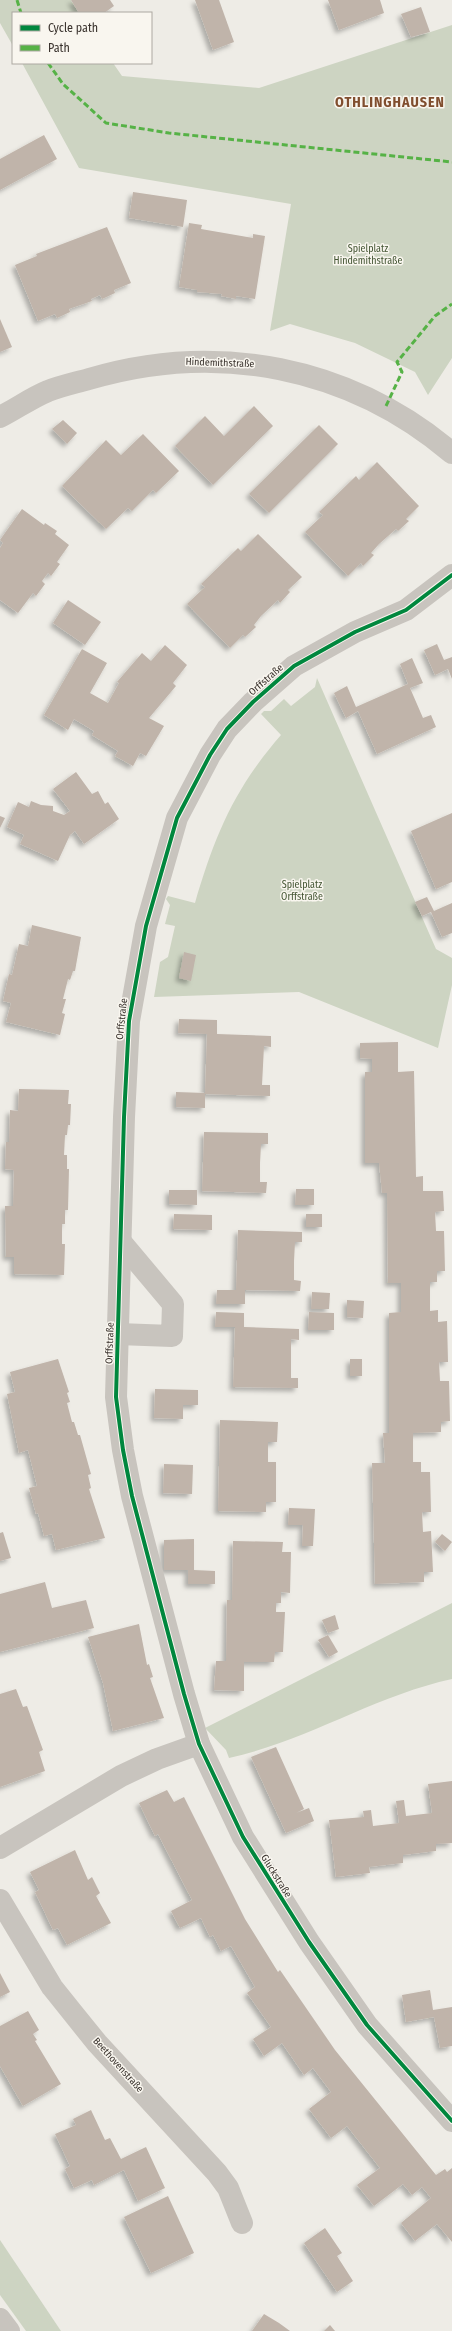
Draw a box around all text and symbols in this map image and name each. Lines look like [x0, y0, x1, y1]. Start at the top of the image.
legend [12, 12, 152, 64]
text: Cycle path [48, 21, 98, 35]
text: Path [48, 41, 70, 55]
district label: OTHLINGHAUSEN [335, 94, 445, 111]
park label: Spielplatz Hindemithstraße [334, 243, 402, 267]
street label: Hindemithstraße [185, 356, 255, 370]
street label: Orffstraße [246, 662, 286, 698]
park label: Spielplatz Orffstraße [281, 879, 323, 903]
street label: Orffstraße [114, 998, 130, 1040]
street label: Orffstraße [103, 1322, 117, 1364]
street label: Gluckstraße [258, 1852, 294, 1900]
street label: Beethovenstraße [90, 2035, 146, 2095]

